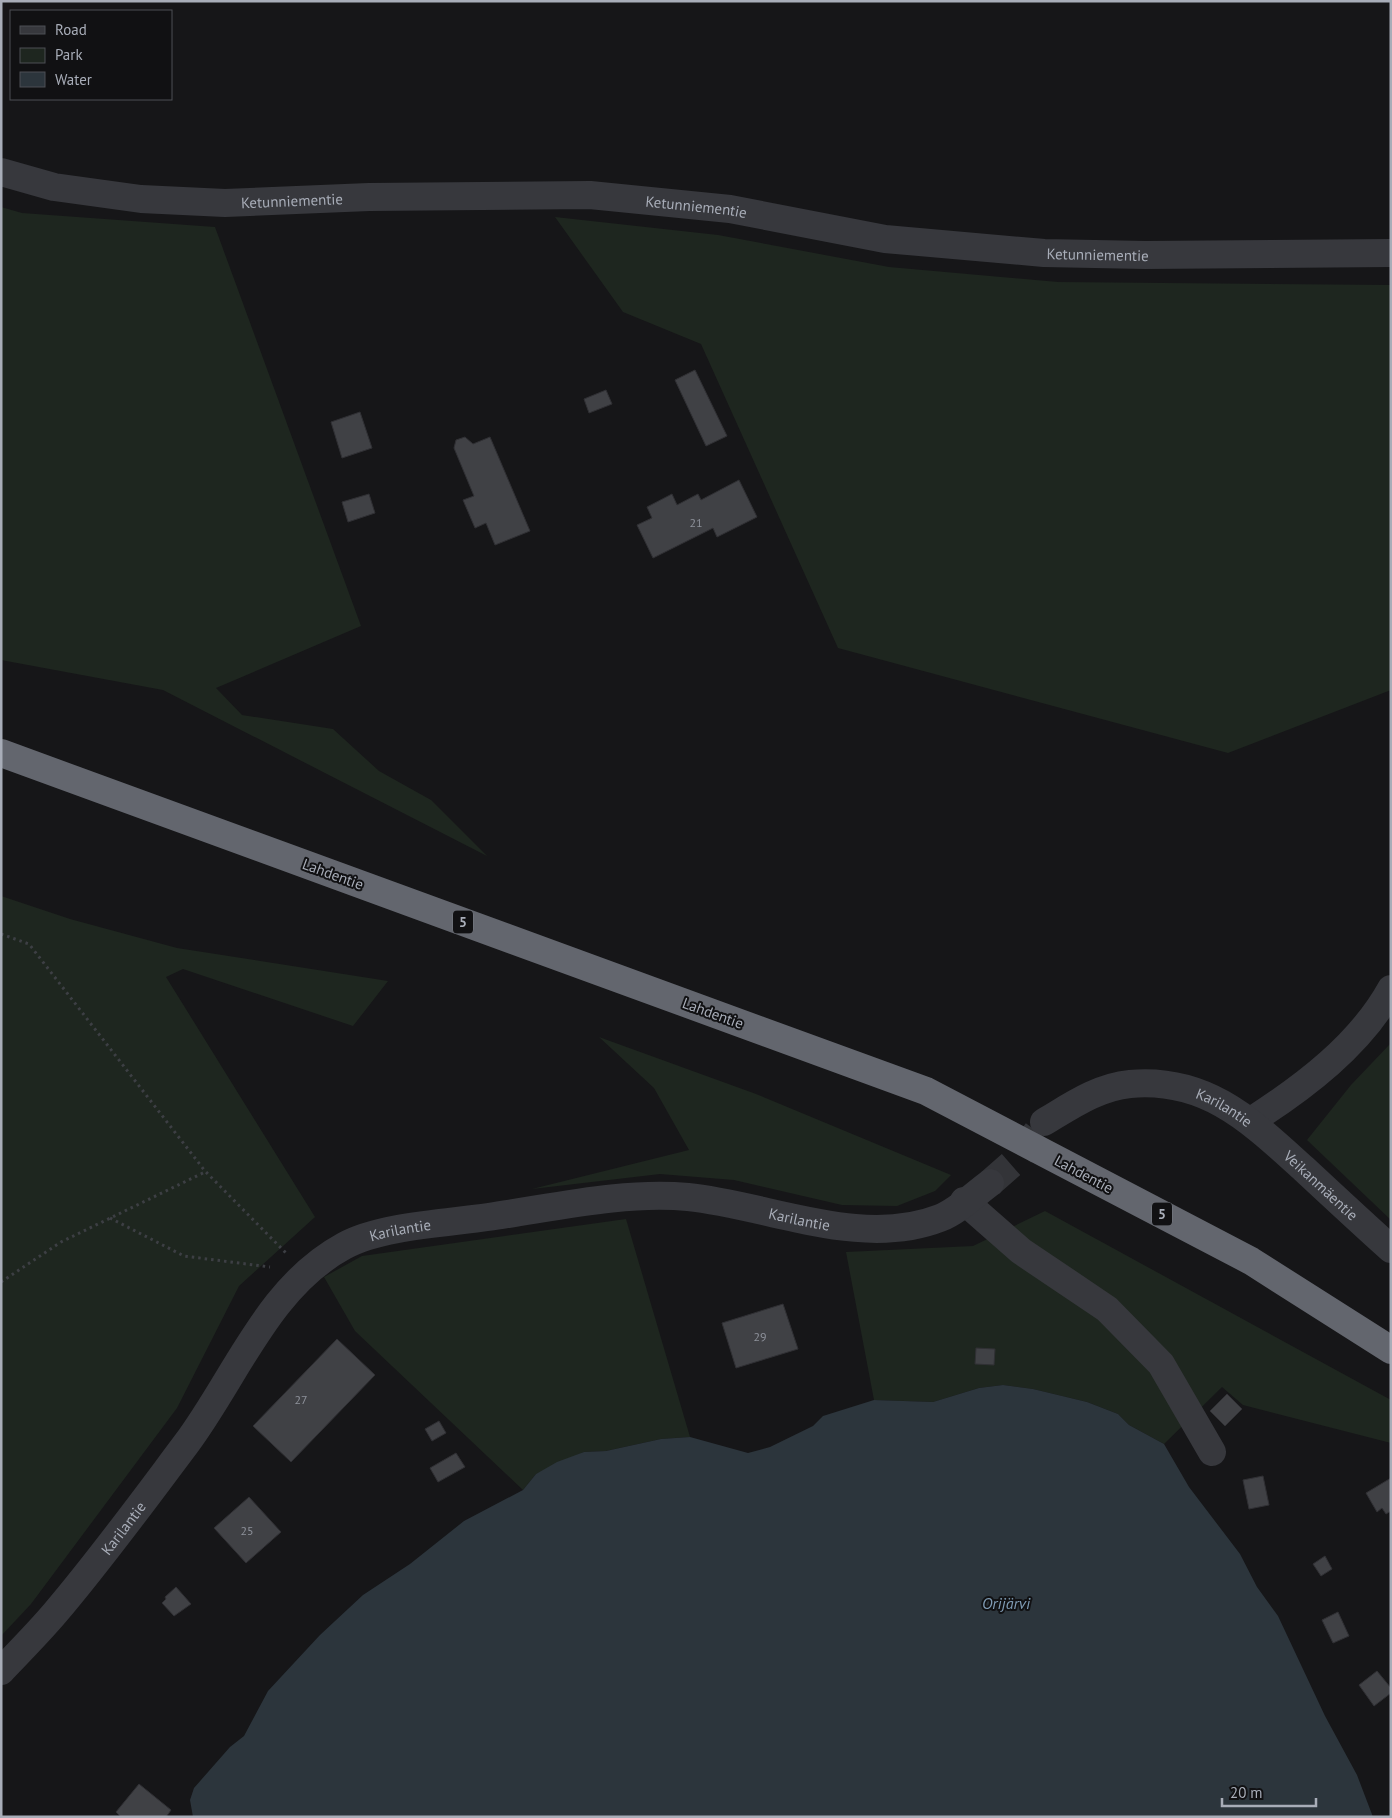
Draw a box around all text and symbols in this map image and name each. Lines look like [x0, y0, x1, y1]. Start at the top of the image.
legend [10, 10, 172, 100]
text: Road [55, 20, 87, 39]
text: Park [55, 45, 83, 64]
text: Water [55, 70, 92, 89]
street label: Ketunniementie [241, 189, 343, 212]
street label: Ketunniementie [645, 191, 749, 222]
street label: Ketunniementie [1046, 244, 1149, 265]
house number: 21 [689, 515, 703, 530]
street label: Lahdentie [300, 854, 366, 894]
road number: 5 [453, 910, 473, 934]
street label: Lahdentie [680, 993, 746, 1033]
street label: Karilantie [1194, 1083, 1256, 1130]
street label: Veikanmäentie [1279, 1145, 1362, 1224]
street label: Lahdentie [1051, 1151, 1117, 1197]
road number: 5 [1152, 1202, 1172, 1226]
street label: Karilantie [767, 1203, 832, 1234]
street label: Karilantie [367, 1215, 432, 1245]
house number: 29 [753, 1329, 767, 1344]
house number: 27 [294, 1392, 308, 1407]
street label: Karilantie [96, 1497, 149, 1559]
house number: 25 [240, 1523, 254, 1538]
water label: Orijärvi [982, 1593, 1031, 1613]
scale bar [1222, 1776, 1316, 1808]
text: 20 m [1230, 1783, 1263, 1802]

